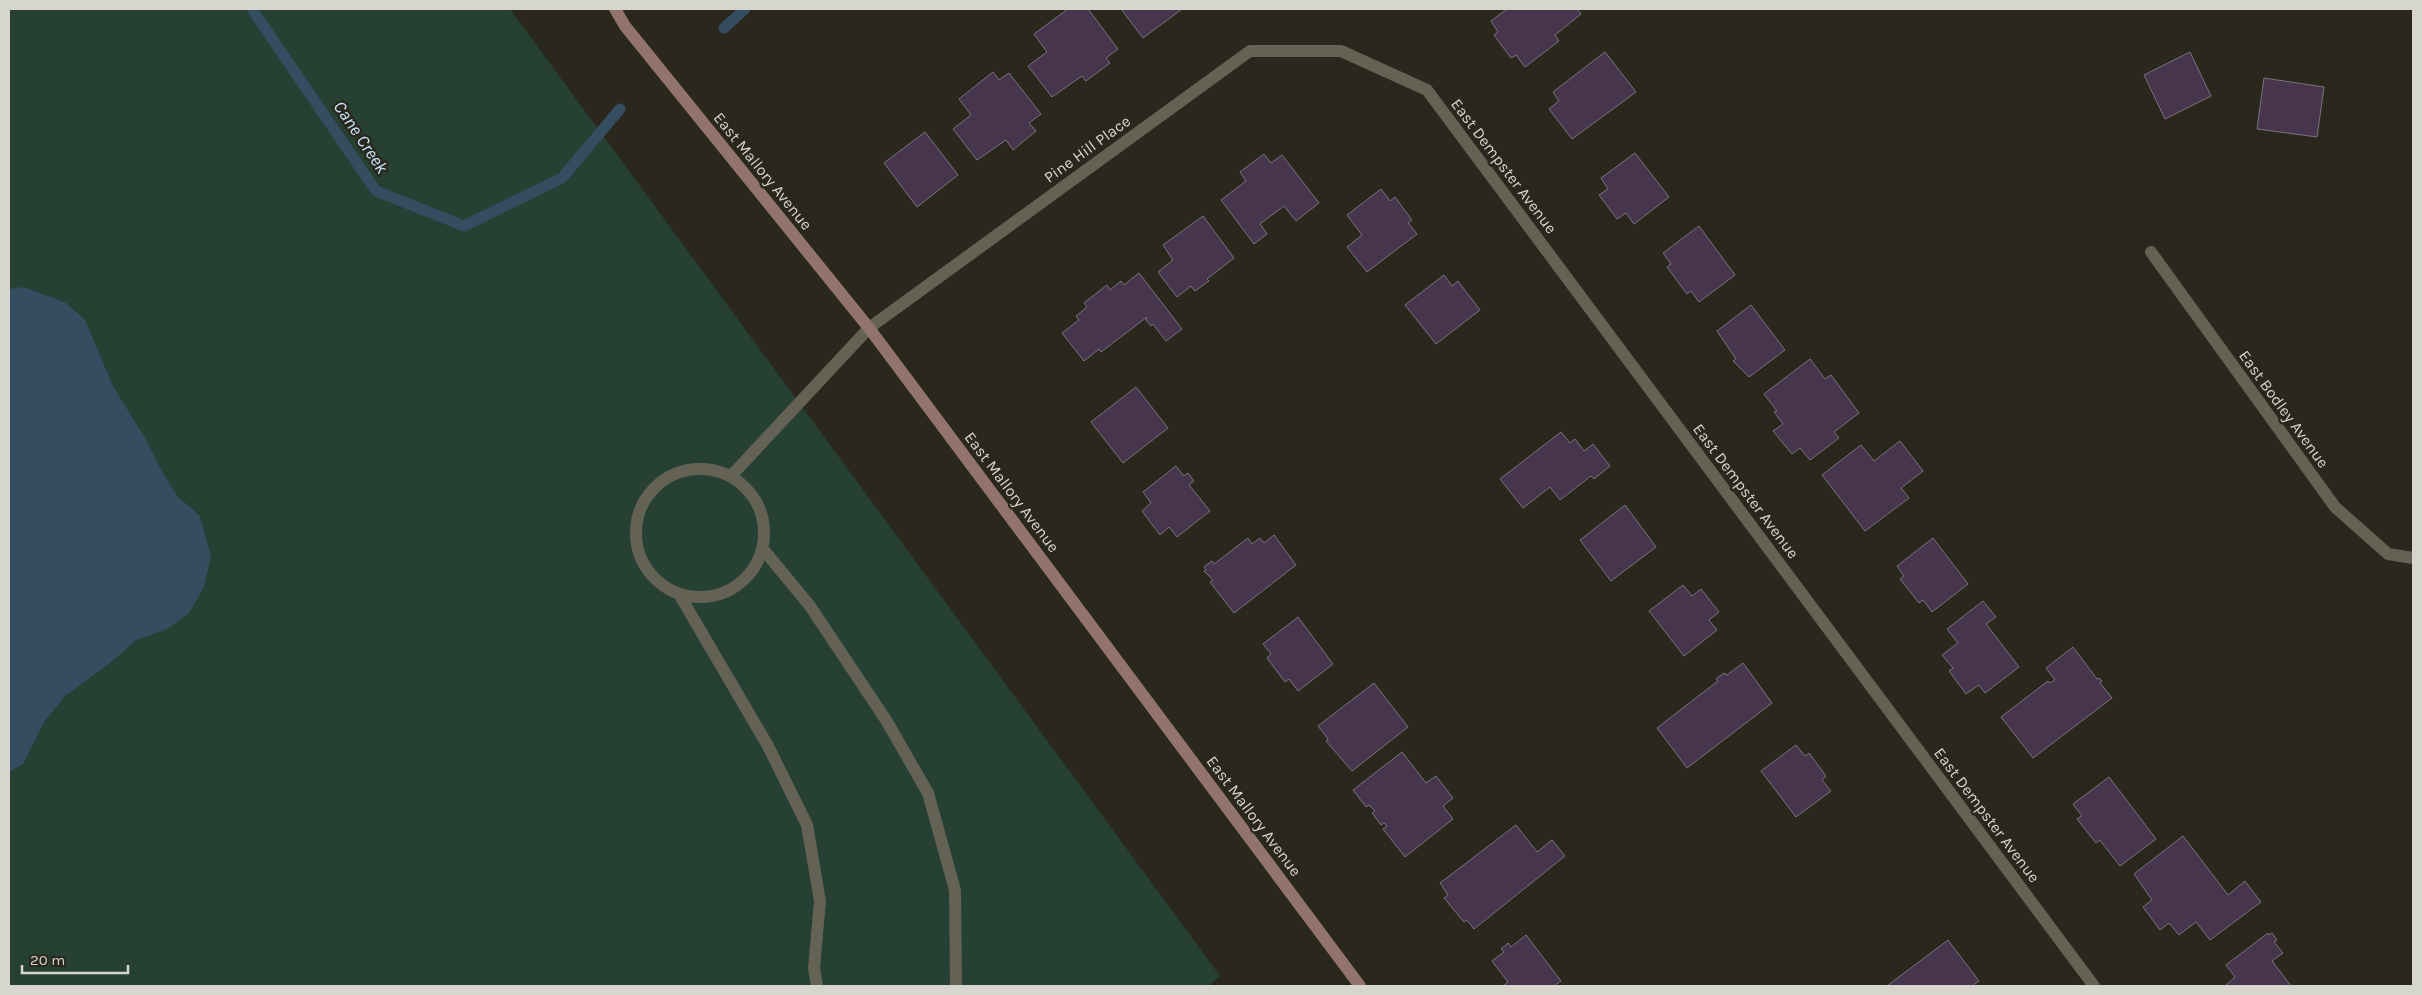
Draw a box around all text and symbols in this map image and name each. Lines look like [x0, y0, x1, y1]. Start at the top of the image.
street label: East Dempster Avenue [1447, 95, 1561, 237]
water label: Cane Creek [329, 96, 394, 178]
street label: East Mallory Avenue [710, 108, 816, 234]
street label: Pine Hill Place [1040, 111, 1134, 187]
street label: East Bodley Avenue [2235, 346, 2333, 472]
street label: East Dempster Avenue [1689, 420, 1803, 562]
street label: East Mallory Avenue [961, 428, 1063, 556]
street label: East Dempster Avenue [1930, 744, 2044, 886]
street label: East Mallory Avenue [1203, 752, 1305, 880]
scale bar [22, 942, 129, 974]
text: 20 m [30, 951, 65, 969]

